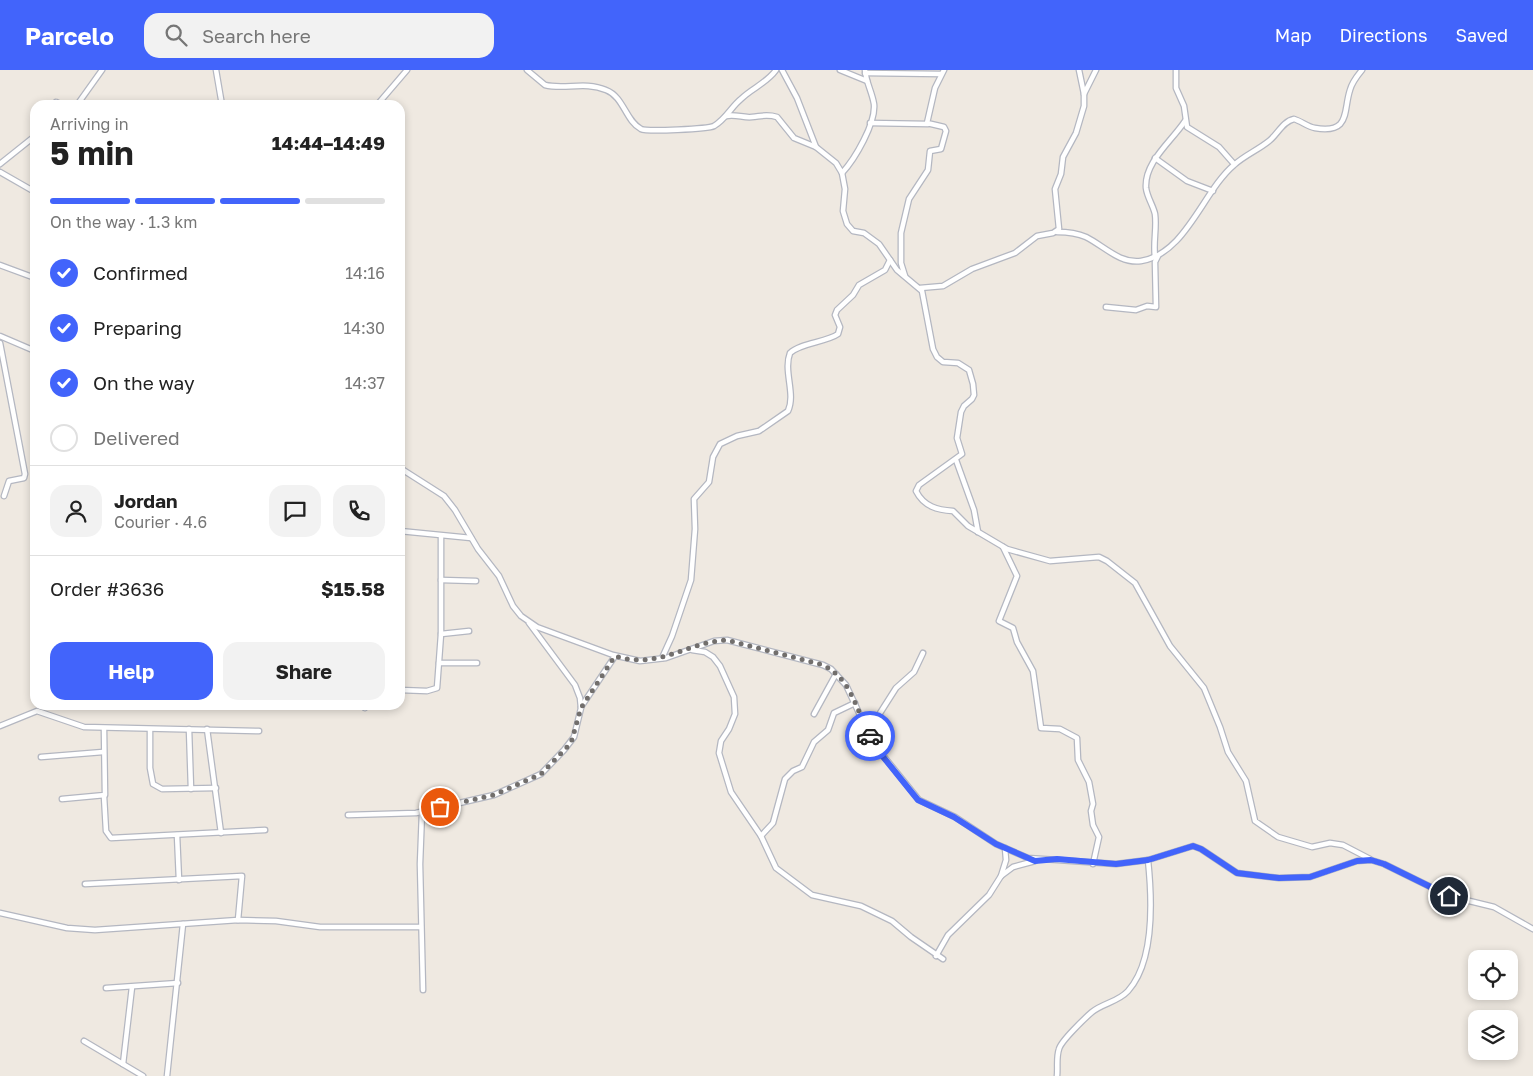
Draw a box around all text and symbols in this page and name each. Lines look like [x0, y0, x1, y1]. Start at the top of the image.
search box [144, 13, 494, 58]
text: Parcelo [25, 21, 114, 50]
icon: search [162, 21, 190, 49]
text: Search here [202, 24, 311, 47]
text: Map [1275, 24, 1311, 46]
text: Directions [1339, 24, 1427, 46]
text: Saved [1455, 24, 1508, 46]
text: Arriving in [50, 114, 129, 134]
text: 14:44–14:49 [272, 131, 385, 154]
text: 5 min [50, 134, 134, 172]
text: On the way · 1.3 km [50, 212, 197, 232]
icon: check [50, 259, 78, 287]
text: Confirmed [93, 261, 188, 284]
text: 14:16 [345, 263, 385, 283]
icon: check [50, 314, 78, 342]
text: Preparing [93, 316, 182, 339]
text: 14:30 [343, 318, 385, 338]
icon: check [50, 369, 78, 397]
text: On the way [93, 371, 195, 394]
text: 14:37 [345, 373, 385, 393]
text: Delivered [93, 426, 180, 449]
button: person [50, 485, 102, 537]
button: chat [269, 485, 321, 537]
button: phone [333, 485, 385, 537]
text: Jordan [114, 489, 178, 512]
text: Courier · 4.6 [114, 512, 207, 532]
text: Order #3636 [50, 577, 164, 600]
text: $15.58 [321, 577, 385, 600]
button: Help [50, 642, 213, 700]
button: Share [223, 642, 385, 700]
courier [845, 711, 895, 761]
icon: car [856, 722, 884, 750]
pin [419, 786, 461, 828]
icon: bag [426, 793, 454, 821]
pin [1428, 875, 1470, 917]
icon: home [1435, 882, 1463, 910]
map controls [1468, 950, 1518, 1060]
button: locate [1468, 950, 1518, 1000]
button: layers [1468, 1010, 1518, 1060]

